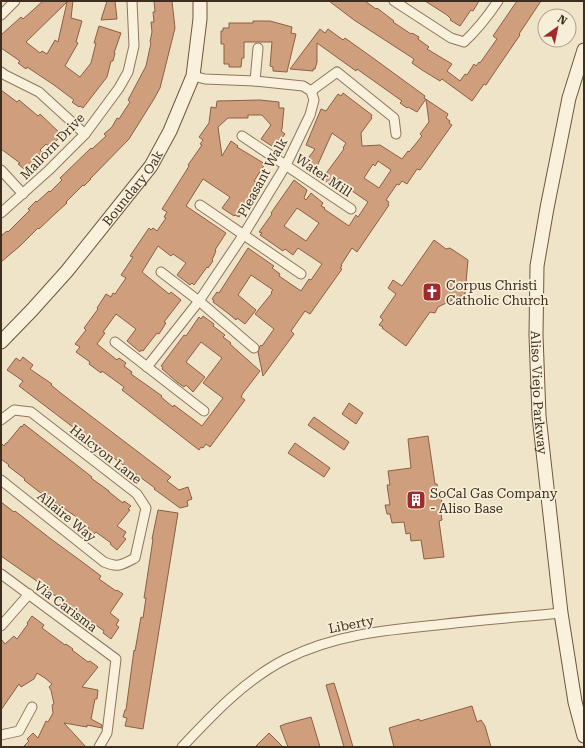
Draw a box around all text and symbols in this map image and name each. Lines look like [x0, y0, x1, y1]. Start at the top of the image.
north arrow [537, 8, 577, 48]
text: N [555, 12, 570, 28]
street label: Mallorn Drive [17, 110, 88, 183]
street label: Pleasant Walk [235, 135, 290, 219]
street label: Boundary Oak [99, 148, 166, 229]
street label: Water Mill [293, 151, 355, 200]
place label: Corpus Christi Catholic Church [446, 278, 549, 308]
church icon: Corpus Christi Catholic Church [421, 281, 443, 303]
street label: Aliso Viejo Parkway [528, 330, 550, 456]
street label: Halcyon Lane [67, 422, 145, 487]
place label: SoCal Gas Company - Aliso Base [430, 486, 558, 516]
street label: Allaire Way [34, 488, 99, 545]
building icon: SoCal Gas Company - Aliso Base [405, 489, 427, 511]
street label: Via Carisma [31, 578, 100, 635]
street label: Liberty [327, 613, 375, 636]

